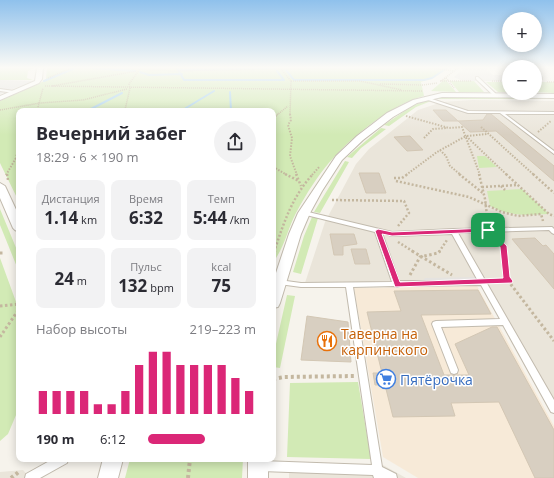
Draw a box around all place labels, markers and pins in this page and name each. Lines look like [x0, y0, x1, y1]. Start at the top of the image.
pin [471, 213, 505, 247]
place label: Таверна на карпинского [341, 324, 428, 359]
restaurant icon: Таверна на карпинского [316, 330, 338, 352]
supermarket icon: Пятёрочка [375, 368, 397, 390]
place label: Пятёрочка [400, 370, 473, 389]

